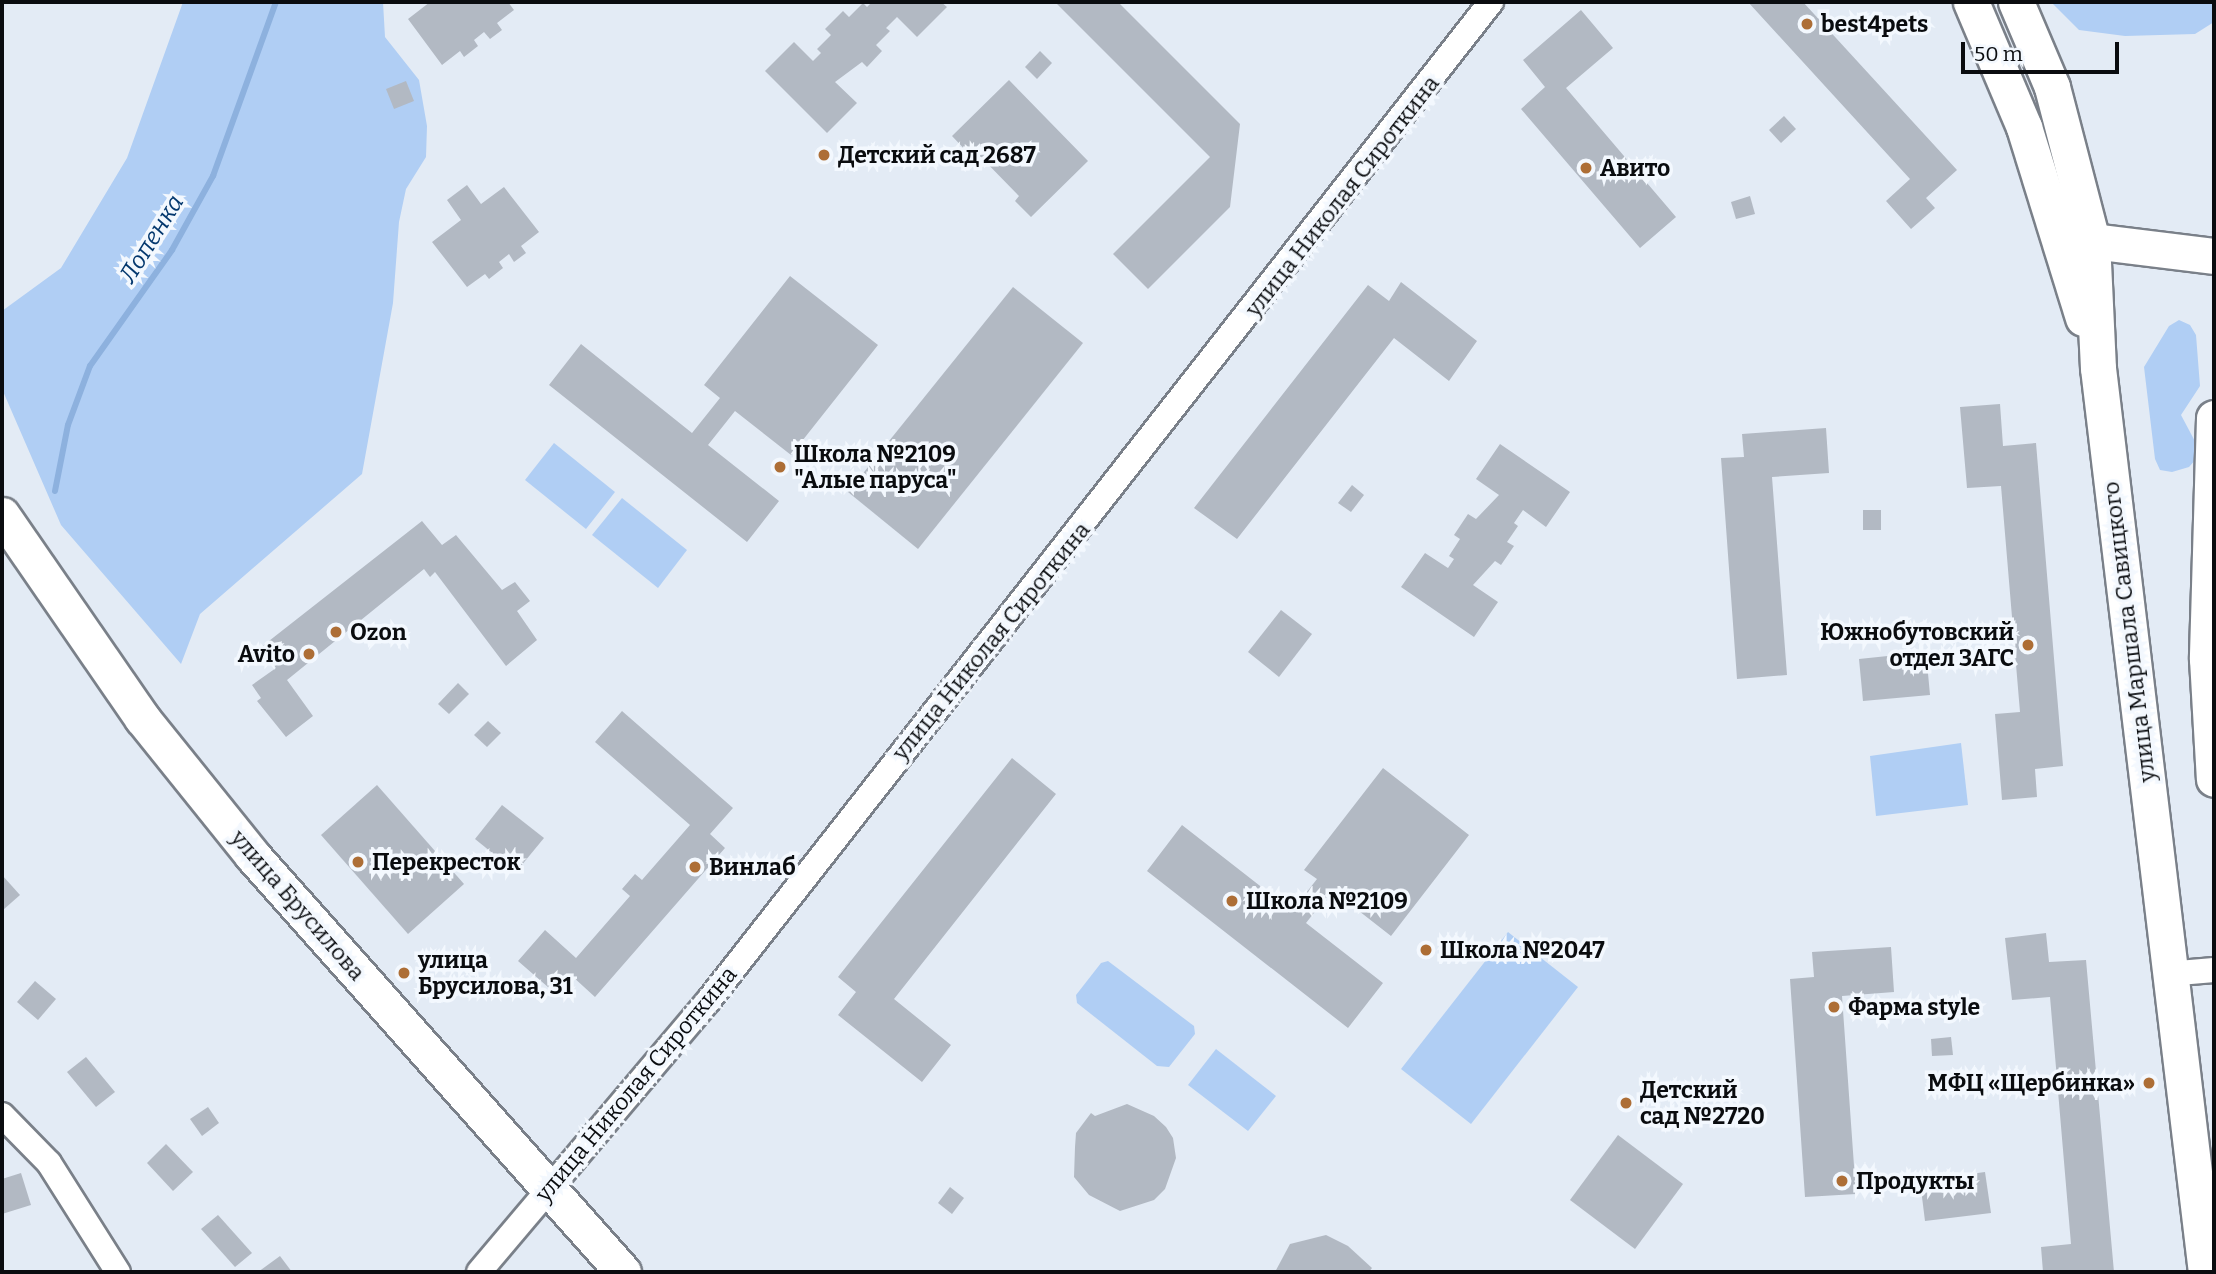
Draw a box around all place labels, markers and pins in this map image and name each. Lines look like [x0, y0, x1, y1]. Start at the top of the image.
place label: best4pets [1821, 10, 1928, 38]
marker: best4pets [1799, 16, 1815, 32]
place label: Детский сад 2687 [838, 141, 1036, 169]
marker: Детский сад 2687 [816, 147, 832, 163]
place label: Авито [1600, 154, 1670, 182]
marker: Авито [1578, 160, 1594, 176]
place label: Школа №2109 "Алые паруса" [794, 440, 957, 494]
marker: Школа №2109 "Алые паруса" [772, 459, 788, 475]
place label: Ozon [350, 618, 407, 646]
place label: Южнобутовский отдел ЗАГС [1820, 618, 2014, 672]
marker: Ozon [328, 624, 344, 640]
marker: Южнобутовский отдел ЗАГС [2020, 637, 2036, 653]
place label: Avito [238, 640, 295, 668]
marker: Avito [301, 646, 317, 662]
place label: Перекресток [372, 848, 521, 876]
place label: Винлаб [709, 853, 796, 881]
marker: Перекресток [350, 854, 366, 870]
marker: Винлаб [687, 859, 703, 875]
place label: Школа №2109 [1246, 887, 1408, 915]
marker: Школа №2109 [1224, 893, 1240, 909]
place label: Школа №2047 [1440, 936, 1605, 964]
marker: Школа №2047 [1418, 942, 1434, 958]
place label: улица Брусилова, 31 [418, 946, 573, 1000]
marker: улица Брусилова, 31 [396, 965, 412, 981]
place label: Фарма style [1848, 993, 1980, 1021]
marker: Фарма style [1826, 999, 1842, 1015]
place label: МФЦ «Щербинка» [1928, 1069, 2135, 1097]
marker: МФЦ «Щербинка» [2141, 1075, 2157, 1091]
place label: Детский сад №2720 [1640, 1076, 1765, 1130]
marker: Детский сад №2720 [1618, 1095, 1634, 1111]
place label: Продукты [1856, 1167, 1974, 1195]
marker: Продукты [1834, 1173, 1850, 1189]

